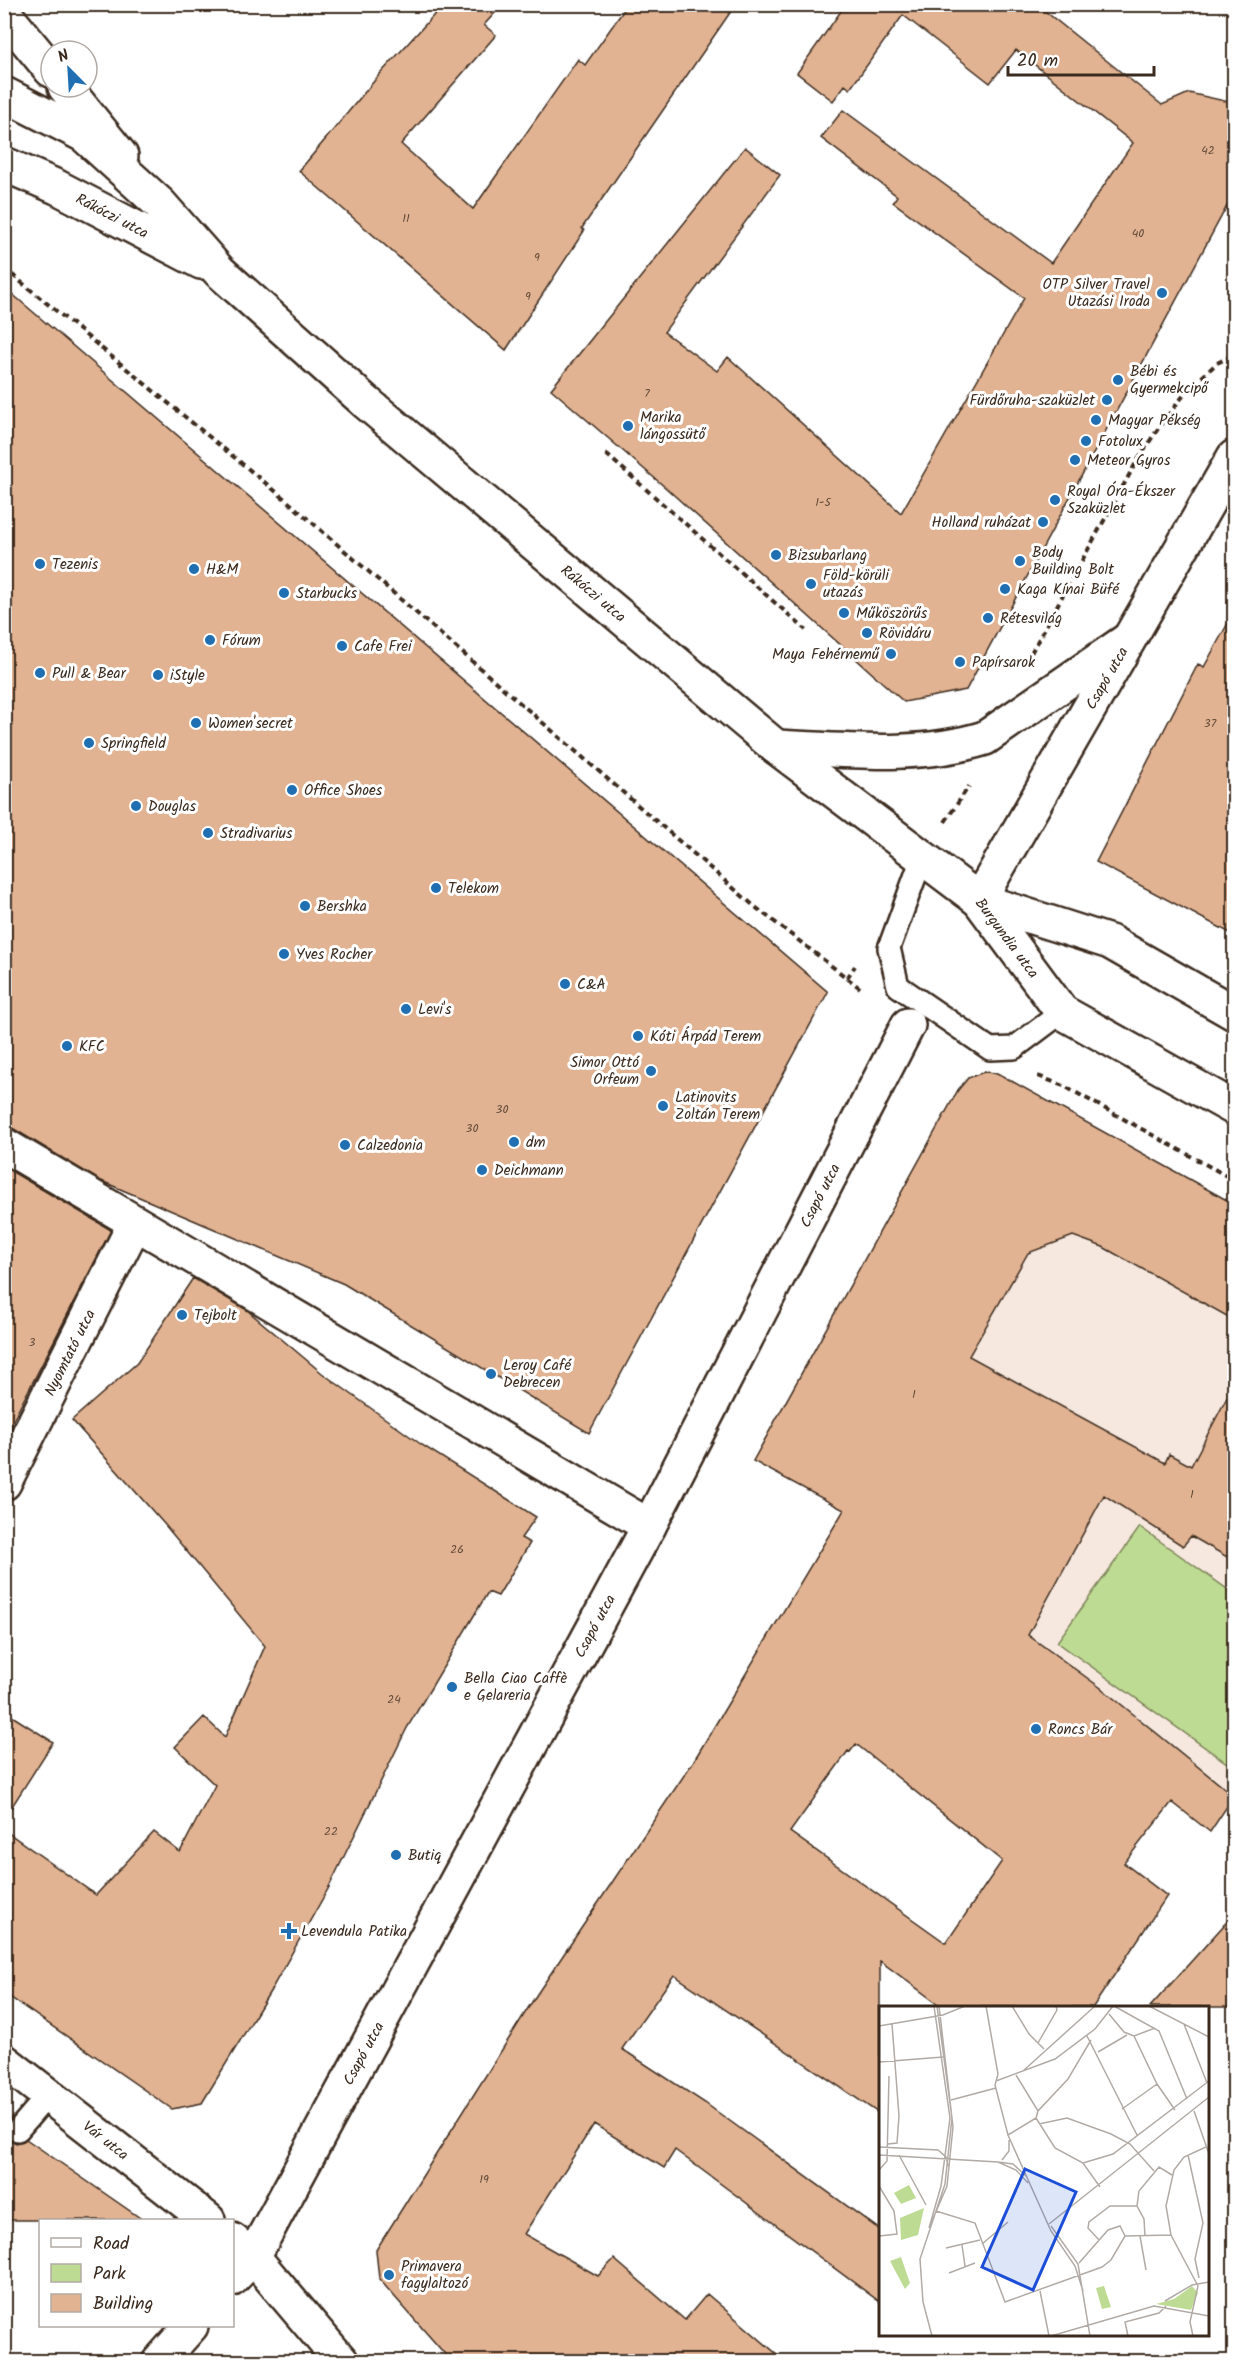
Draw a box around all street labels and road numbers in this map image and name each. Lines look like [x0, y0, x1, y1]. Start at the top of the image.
street label: Rákóczi utca [71, 188, 152, 246]
street label: Rákóczi utca [555, 559, 631, 629]
street label: Csapó utca [1080, 643, 1135, 715]
street label: Burgundia utca [968, 893, 1044, 984]
street label: Csapó utca [794, 1160, 847, 1232]
street label: Nyomtató utca [39, 1306, 102, 1401]
street label: Csapó utca [569, 1590, 623, 1663]
street label: Csapó utca [337, 2018, 391, 2090]
street label: Vár utca [77, 2115, 133, 2167]

